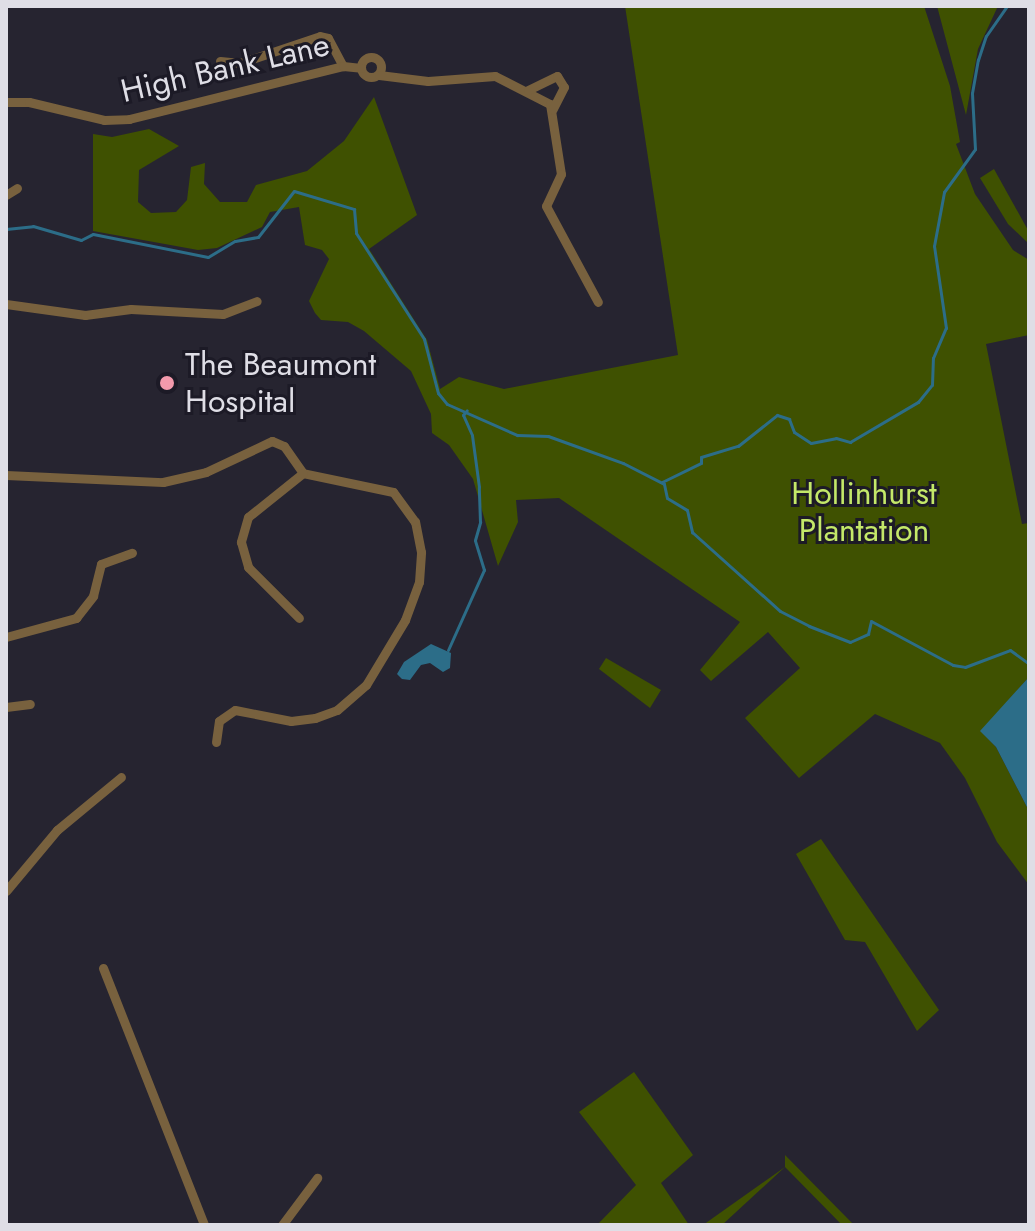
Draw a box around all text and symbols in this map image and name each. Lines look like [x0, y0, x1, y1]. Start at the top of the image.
street label: High Bank Lane [117, 25, 333, 111]
place label: The Beaumont Hospital [185, 346, 376, 421]
marker: The Beaumont Hospital [156, 372, 178, 394]
park label: Hollinhurst Plantation [791, 475, 937, 550]

